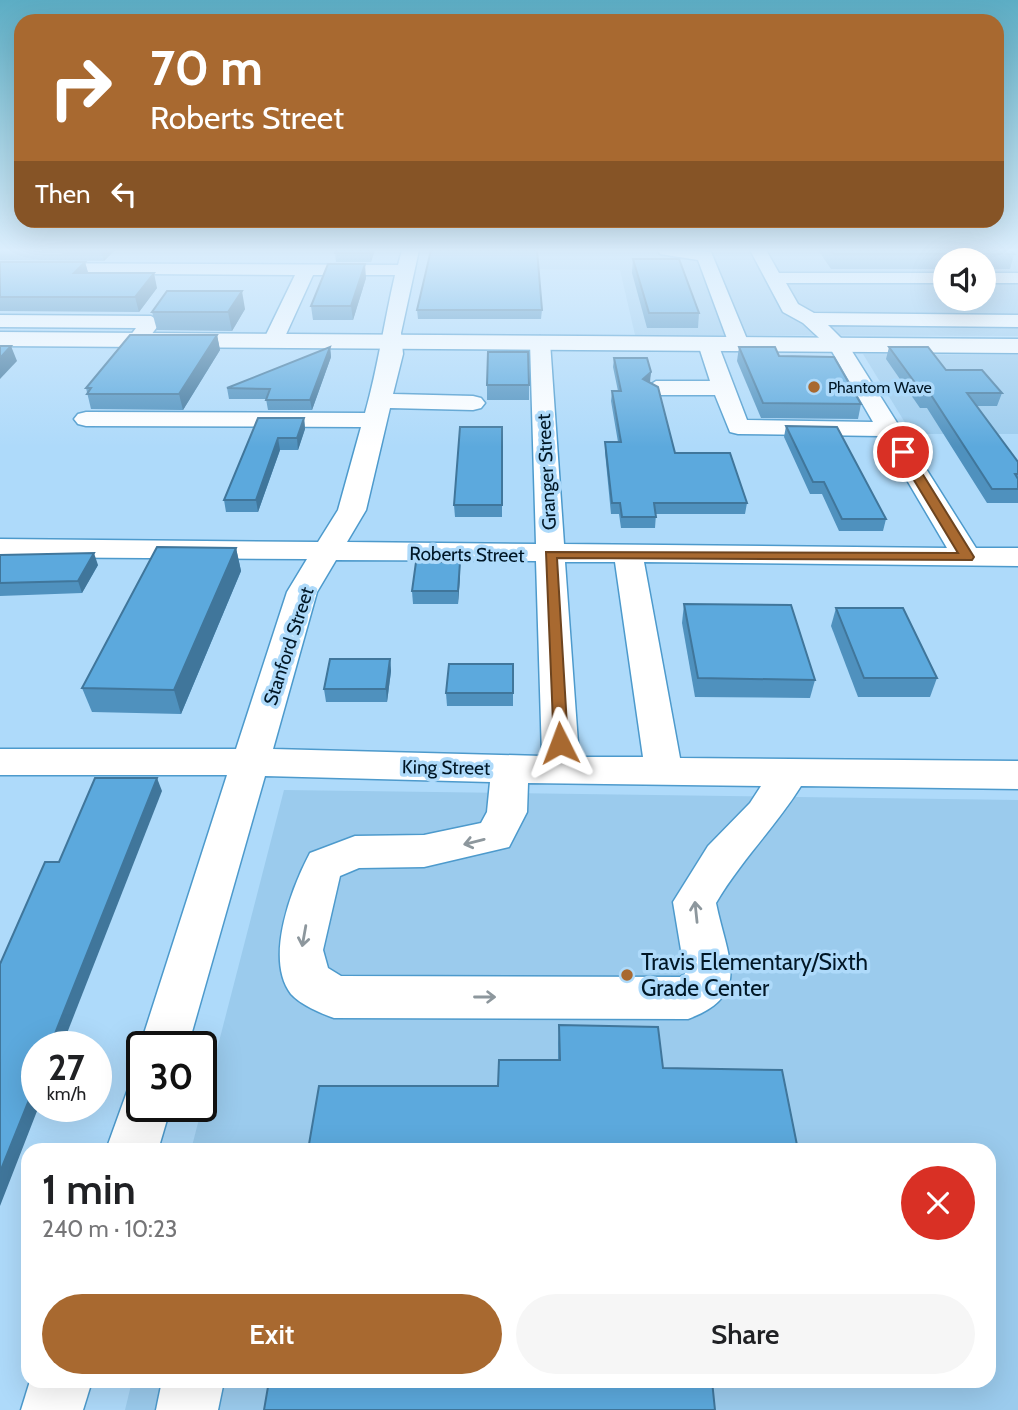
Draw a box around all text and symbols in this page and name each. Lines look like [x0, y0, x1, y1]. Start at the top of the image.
text: 70 m [150, 38, 263, 97]
icon: right [35, 42, 126, 133]
text: Roberts Street [150, 98, 344, 137]
icon: left [105, 175, 143, 213]
text: Then [35, 178, 91, 210]
map controls [933, 248, 996, 311]
button: sound [933, 248, 996, 311]
place label: Phantom Wave [828, 378, 932, 397]
marker: Phantom Wave [806, 379, 822, 395]
street label: Granger Street [532, 413, 561, 531]
pin [873, 422, 933, 482]
icon: arrive [884, 433, 922, 471]
street label: Roberts Street [409, 542, 525, 567]
street label: Stanford Street [259, 584, 319, 708]
position arrow [523, 706, 597, 780]
street label: King Street [402, 755, 491, 780]
one-way arrow [463, 836, 486, 849]
one-way arrow [690, 901, 703, 924]
one-way arrow [296, 924, 310, 947]
place label: Travis Elementary/Sixth Grade Center [641, 948, 868, 1002]
marker: Travis Elementary/Sixth Grade Center [619, 967, 635, 983]
one-way arrow [474, 990, 497, 1004]
speed limit sign: 30 [126, 1031, 217, 1122]
text: 27 [48, 1046, 85, 1089]
text: km/h [47, 1083, 86, 1105]
text: 1 min [42, 1163, 136, 1215]
button: close [901, 1166, 975, 1240]
text: 240 m · 10:23 [42, 1215, 177, 1243]
button: Exit [42, 1294, 502, 1374]
button: Share [516, 1294, 975, 1374]

